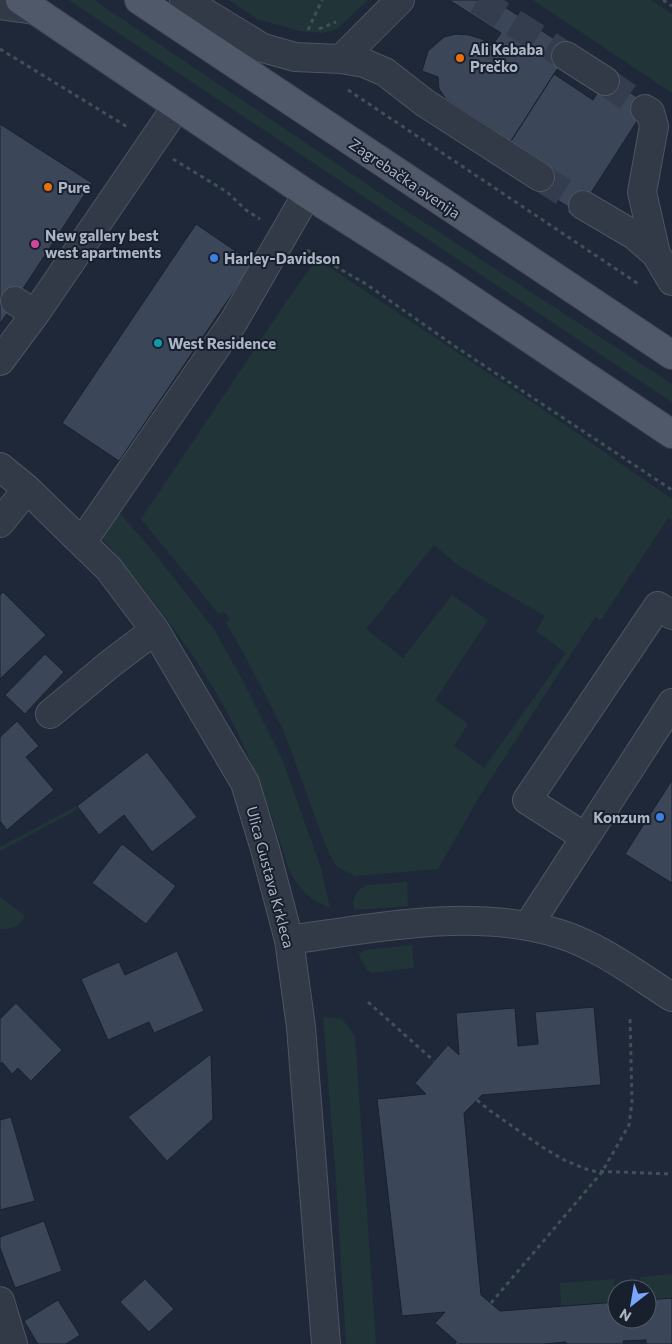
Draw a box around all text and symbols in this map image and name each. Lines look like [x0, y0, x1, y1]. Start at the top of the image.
place label: Ali Kebaba Prečko [470, 40, 543, 75]
marker: Ali Kebaba Prečko [454, 52, 466, 64]
street label: Zagrebačka avenija [346, 134, 464, 222]
place label: Pure [58, 178, 90, 196]
marker: Pure [42, 181, 54, 193]
place label: New gallery best west apartments [45, 226, 161, 261]
marker: New gallery best west apartments [29, 238, 41, 250]
place label: Harley-Davidson [224, 249, 340, 267]
marker: Harley-Davidson [208, 252, 220, 264]
place label: West Residence [168, 334, 276, 352]
marker: West Residence [152, 337, 164, 349]
street label: Ulica Gustava Krkleca [243, 804, 299, 950]
place label: Konzum [593, 808, 650, 826]
marker: Konzum [654, 811, 666, 823]
north arrow [607, 1279, 657, 1329]
text: N [616, 1306, 634, 1326]

